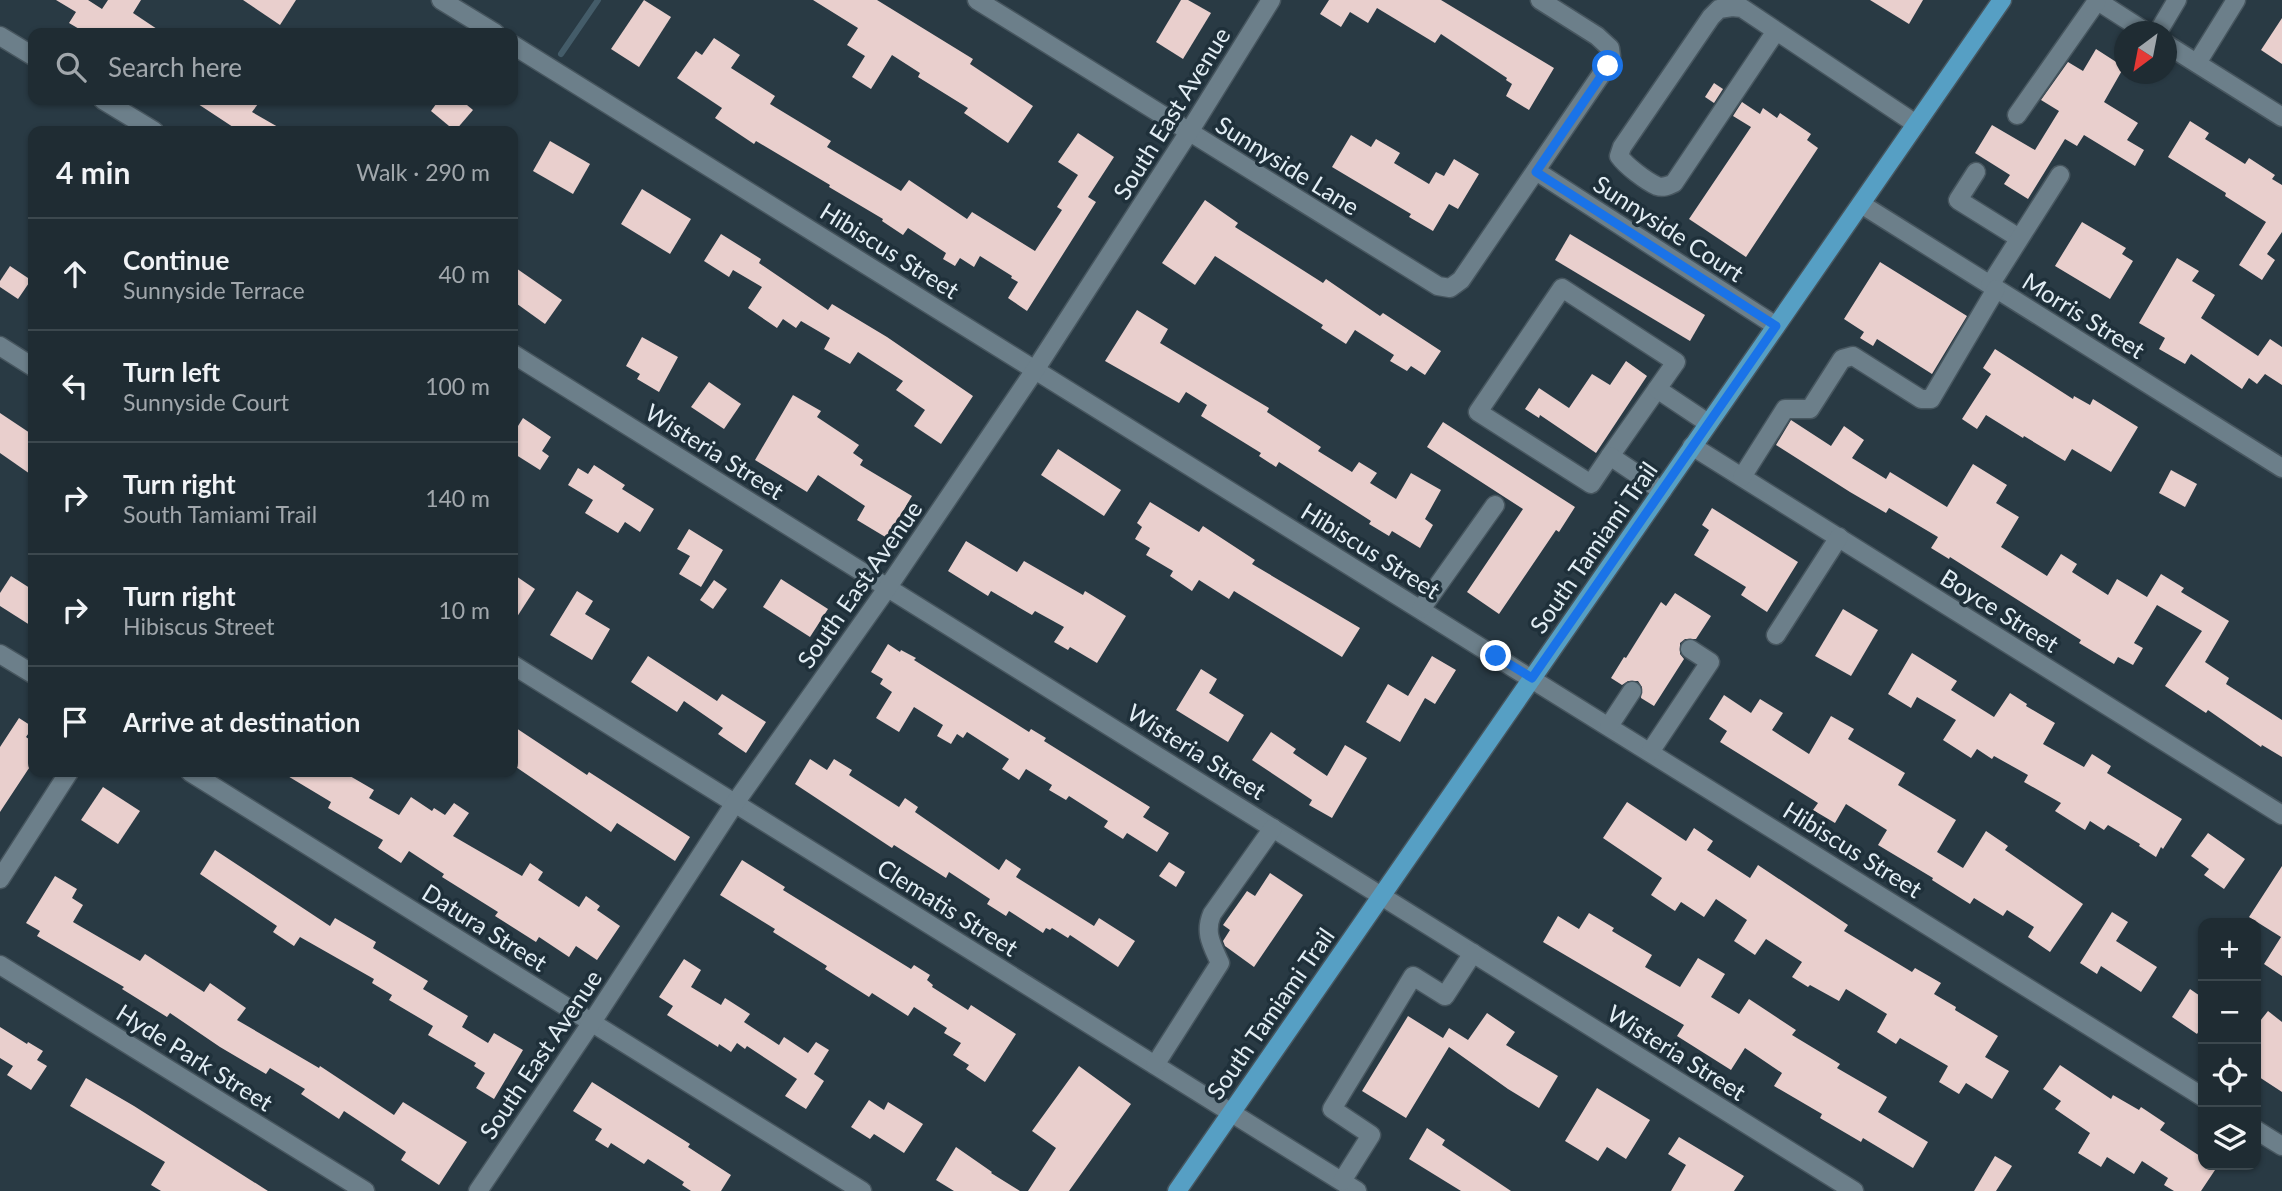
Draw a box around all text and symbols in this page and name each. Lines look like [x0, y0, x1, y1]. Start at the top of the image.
north arrow [2114, 21, 2177, 84]
street label: South East Avenue [1106, 22, 1236, 204]
search box [28, 28, 518, 105]
icon: search [52, 48, 90, 86]
route start [1592, 50, 1623, 81]
text: Search here [108, 51, 242, 83]
street label: Sunnyside Lane [1211, 109, 1365, 221]
text: 4 min [56, 154, 130, 190]
text: Walk · 290 m [356, 158, 490, 186]
street label: Sunnyside Court [1588, 169, 1750, 288]
street label: Hibiscus Street [815, 196, 965, 304]
text: Continue [123, 244, 229, 276]
icon: ahead [56, 255, 94, 293]
text: 40 m [439, 260, 490, 288]
street label: Morris Street [2018, 266, 2151, 364]
text: Sunnyside Terrace [123, 276, 305, 304]
text: Turn left [123, 356, 220, 388]
icon: left [56, 367, 94, 405]
text: 100 m [425, 372, 490, 400]
text: Sunnyside Court [123, 388, 289, 416]
street label: Wisteria Street [640, 397, 790, 505]
street label: South Tamiami Trail [1523, 456, 1663, 638]
text: Turn right [123, 468, 236, 500]
icon: right [56, 479, 94, 517]
text: 140 m [425, 484, 490, 512]
street label: South East Avenue [790, 495, 928, 673]
street label: Hibiscus Street [1296, 496, 1446, 604]
text: South Tamiami Trail [123, 500, 317, 528]
street label: Boyce Street [1936, 562, 2065, 658]
text: Turn right [123, 580, 236, 612]
icon: right [56, 591, 94, 629]
text: 10 m [439, 596, 490, 624]
text: Hibiscus Street [123, 612, 274, 640]
route end [1480, 640, 1511, 671]
street label: Wisteria Street [1122, 697, 1272, 805]
icon: arrive [56, 703, 94, 741]
text: Arrive at destination [123, 706, 360, 738]
street label: Hibiscus Street [1778, 795, 1928, 903]
street label: Clematis Street [872, 852, 1024, 962]
street label: Datura Street [417, 877, 553, 977]
map controls [2198, 918, 2261, 1170]
button: + [2198, 918, 2261, 981]
street label: South Tamiami Trail [1200, 922, 1340, 1104]
street label: South East Avenue [473, 964, 607, 1144]
button: − [2198, 981, 2261, 1044]
street label: Hyde Park Street [112, 997, 279, 1117]
street label: Wisteria Street [1602, 998, 1752, 1106]
button: locate [2198, 1044, 2261, 1107]
button: layers [2198, 1107, 2261, 1170]

